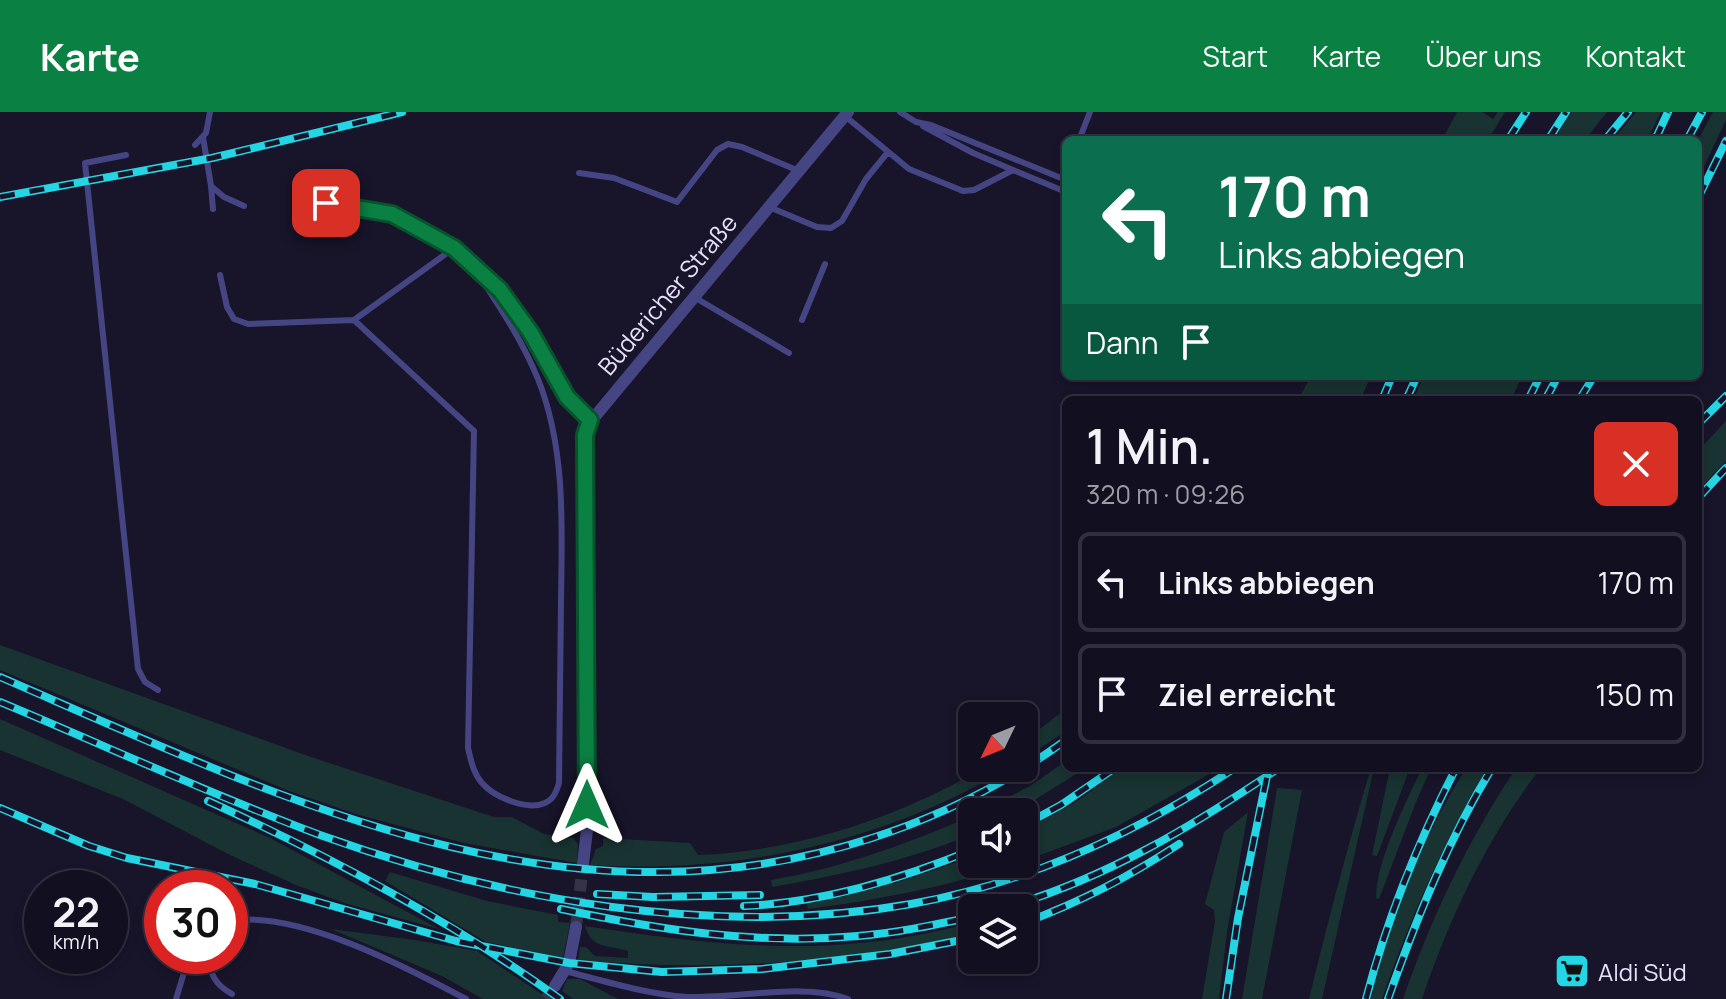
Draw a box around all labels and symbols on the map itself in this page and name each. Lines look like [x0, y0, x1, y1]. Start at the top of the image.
pin [292, 169, 360, 237]
street label: Büdericher Straße [590, 206, 744, 382]
north arrow [958, 702, 1038, 782]
position arrow [545, 763, 629, 847]
speed limit sign: 30 [144, 870, 248, 974]
supermarket icon: Aldi Süd [1553, 952, 1591, 990]
place label: Aldi Süd [1598, 955, 1687, 988]

